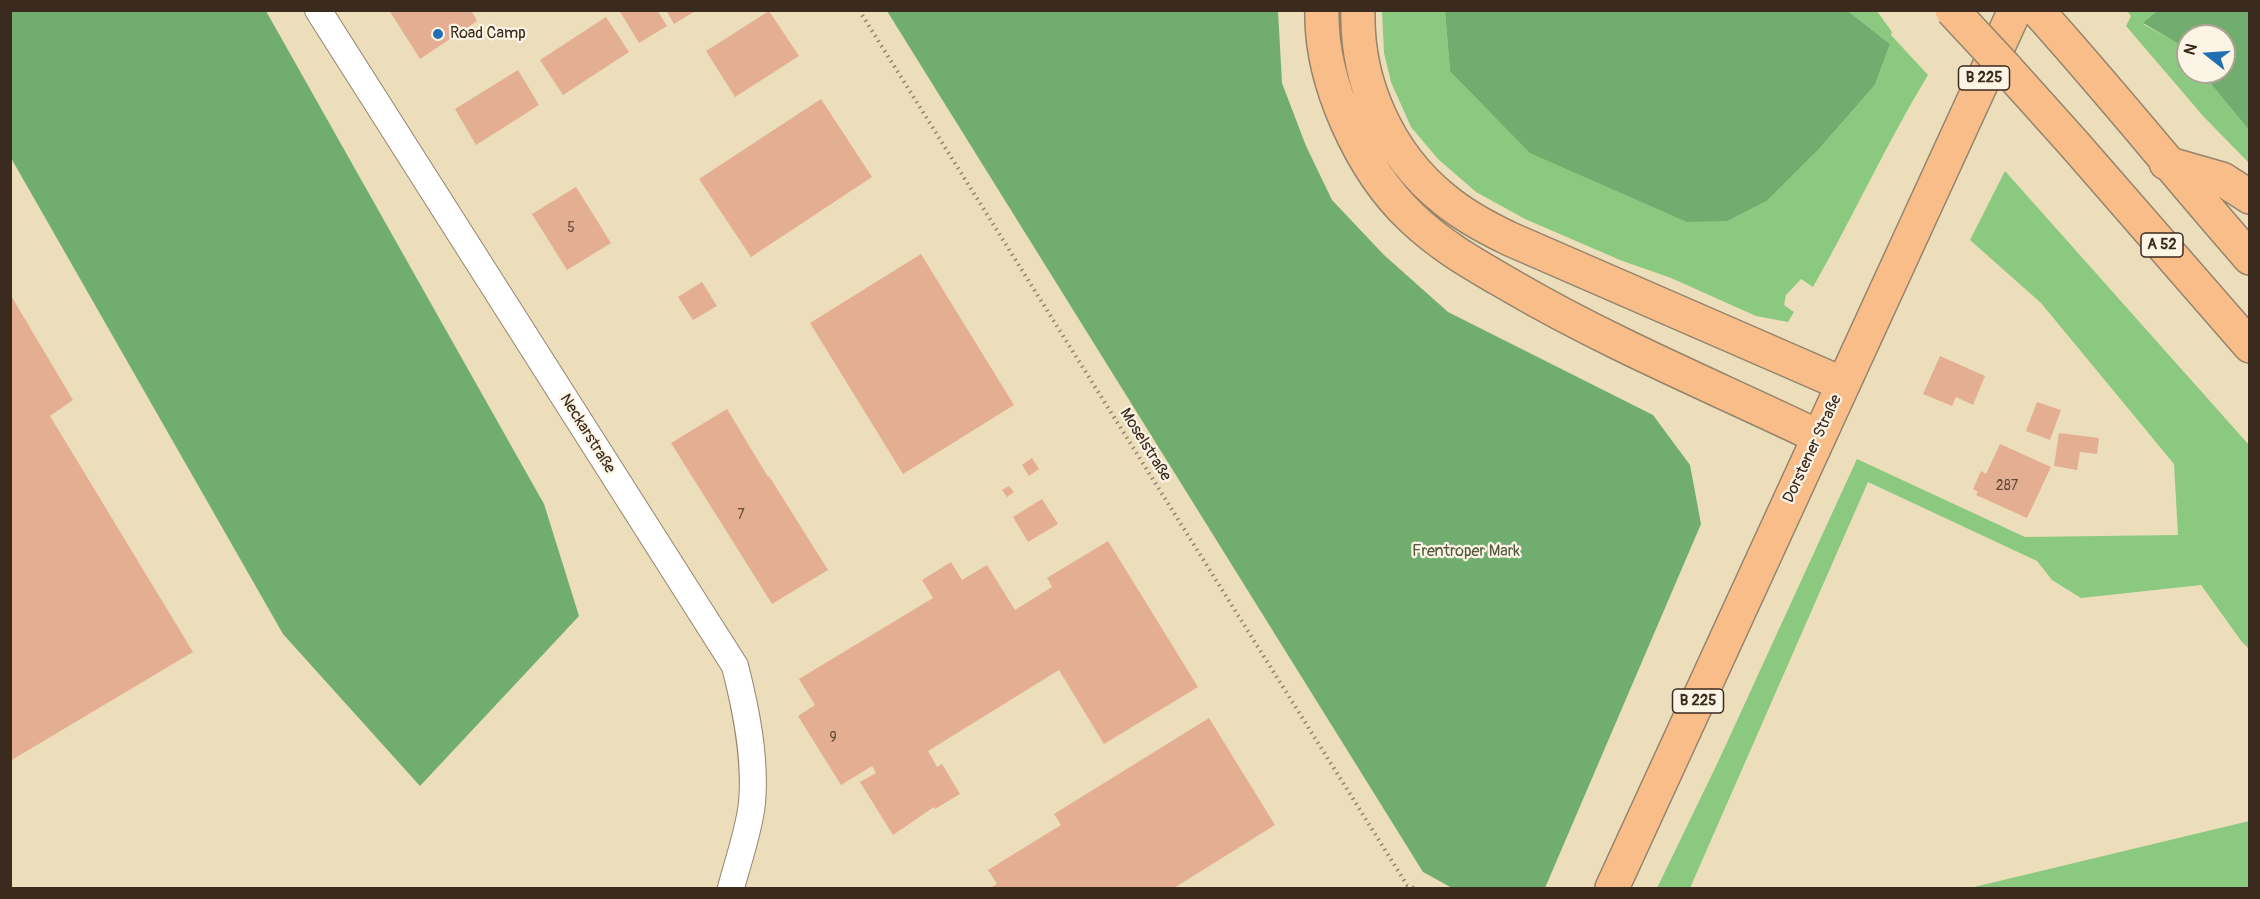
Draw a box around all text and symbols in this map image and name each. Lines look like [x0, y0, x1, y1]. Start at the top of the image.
place label: Road Camp [450, 24, 526, 44]
north arrow [2176, 24, 2236, 84]
marker: Road Camp [431, 27, 445, 41]
text: N [2180, 41, 2202, 57]
road number: B 225 [1958, 66, 2010, 90]
house number: 5 [567, 220, 575, 236]
road number: A 52 [2141, 233, 2183, 257]
street label: Neckarstraße [555, 391, 619, 477]
street label: Dorstener Straße [1780, 392, 1846, 506]
street label: Moselstraße [1115, 405, 1175, 485]
house number: 287 [1996, 478, 2018, 494]
house number: 7 [737, 507, 745, 523]
park label: Frentroper Mark [1412, 542, 1520, 562]
road number: B 225 [1672, 689, 1724, 713]
house number: 9 [829, 730, 837, 746]

